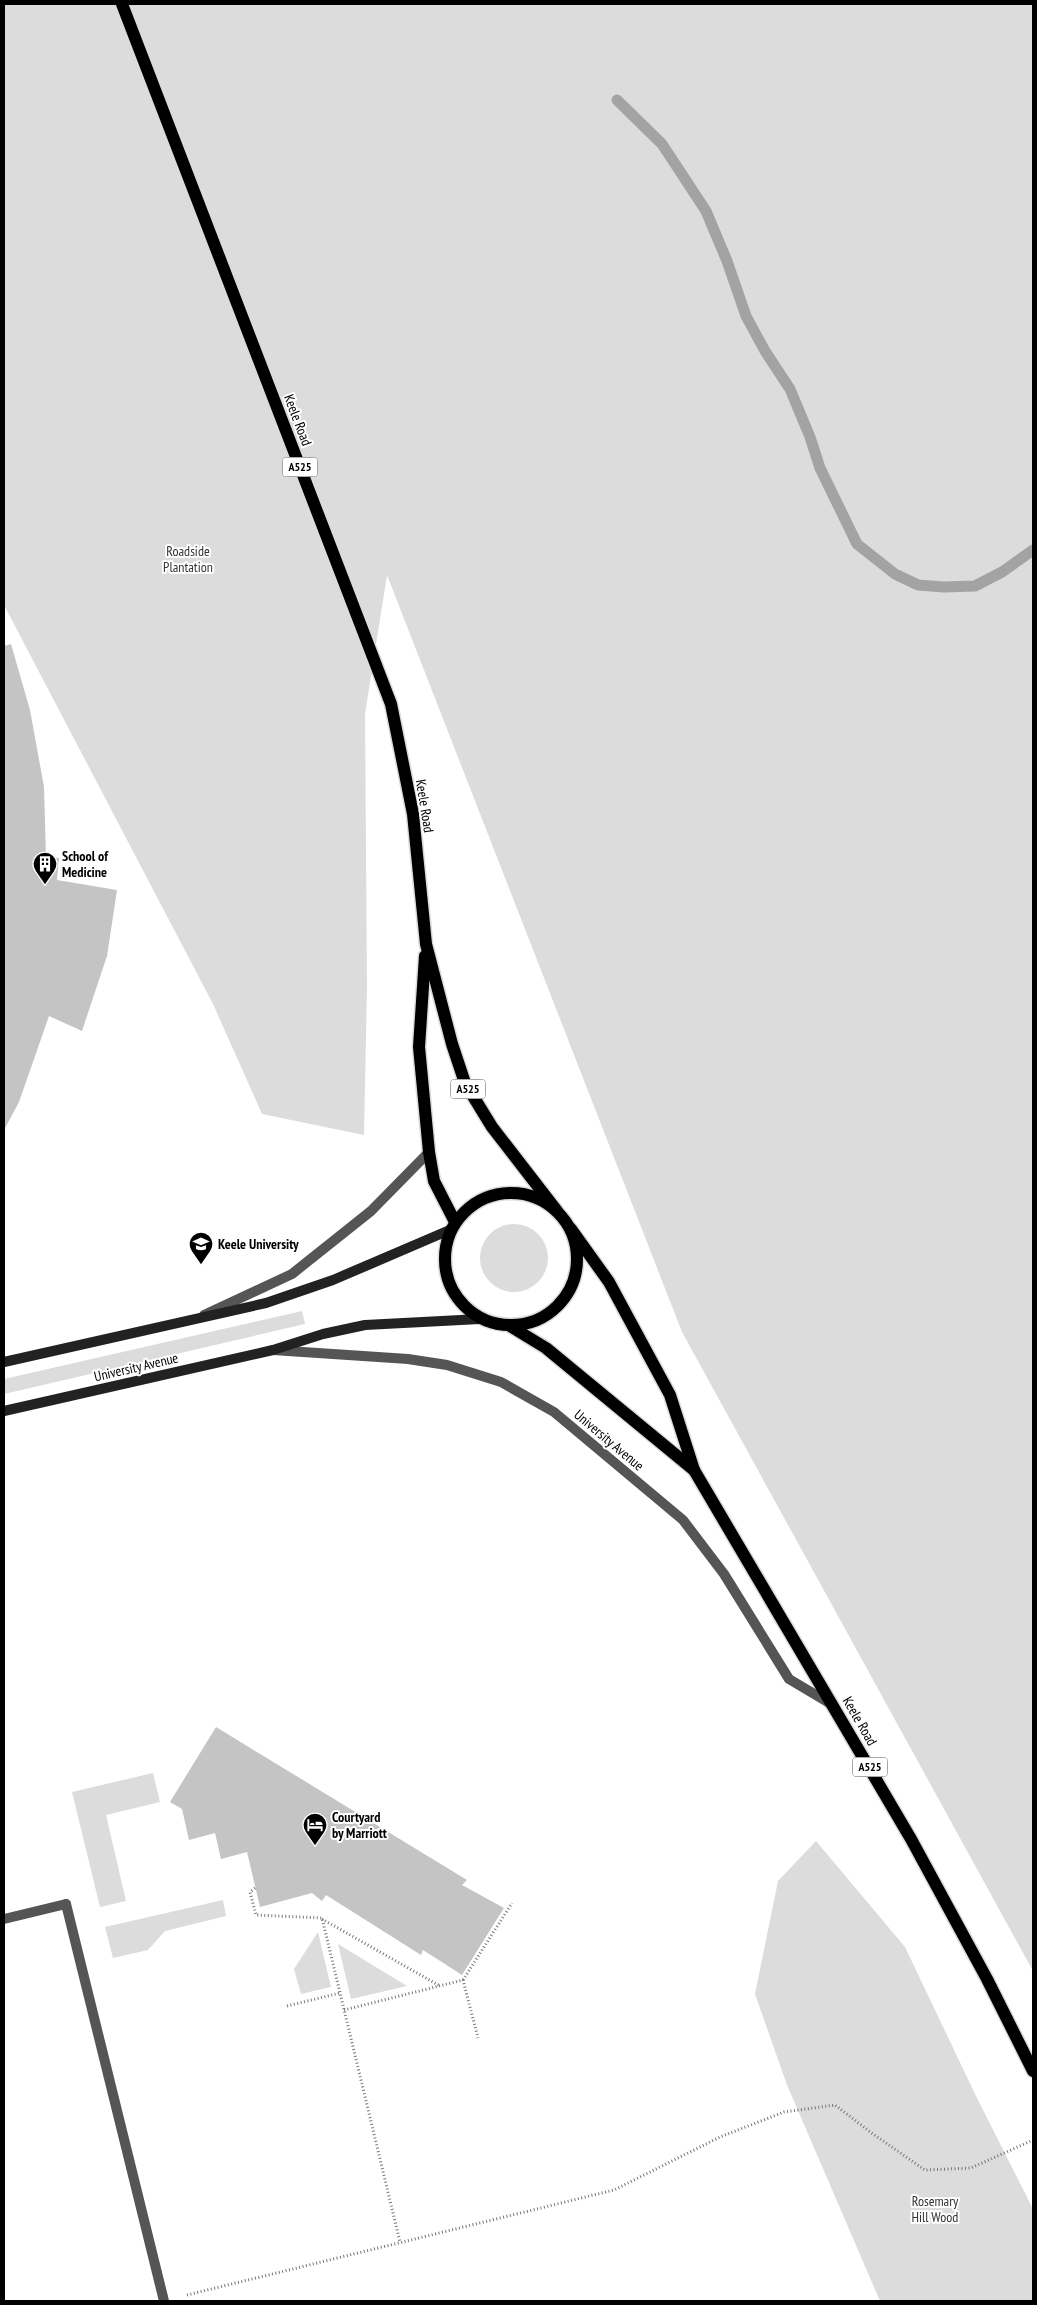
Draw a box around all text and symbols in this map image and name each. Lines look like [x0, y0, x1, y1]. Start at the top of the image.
street label: Keele Road [280, 392, 316, 448]
road number: A525 [282, 458, 318, 477]
park label: Roadside Plantation [163, 542, 213, 576]
street label: Keele Road [412, 778, 438, 834]
place label: School of Medicine [62, 847, 109, 881]
building icon: School of Medicine [32, 851, 58, 885]
road number: A525 [450, 1080, 486, 1098]
school or university icon: Keele University [188, 1231, 214, 1265]
place label: Keele University [218, 1235, 299, 1253]
street label: University Avenue [92, 1349, 180, 1385]
street label: University Avenue [570, 1405, 648, 1475]
street label: Keele Road [839, 1693, 881, 1749]
road number: A525 [852, 1758, 888, 1776]
place label: Courtyard by Marriott [332, 1808, 387, 1842]
hotel icon: Courtyard by Marriott [302, 1812, 328, 1846]
park label: Rosemary Hill Wood [912, 2192, 959, 2226]

